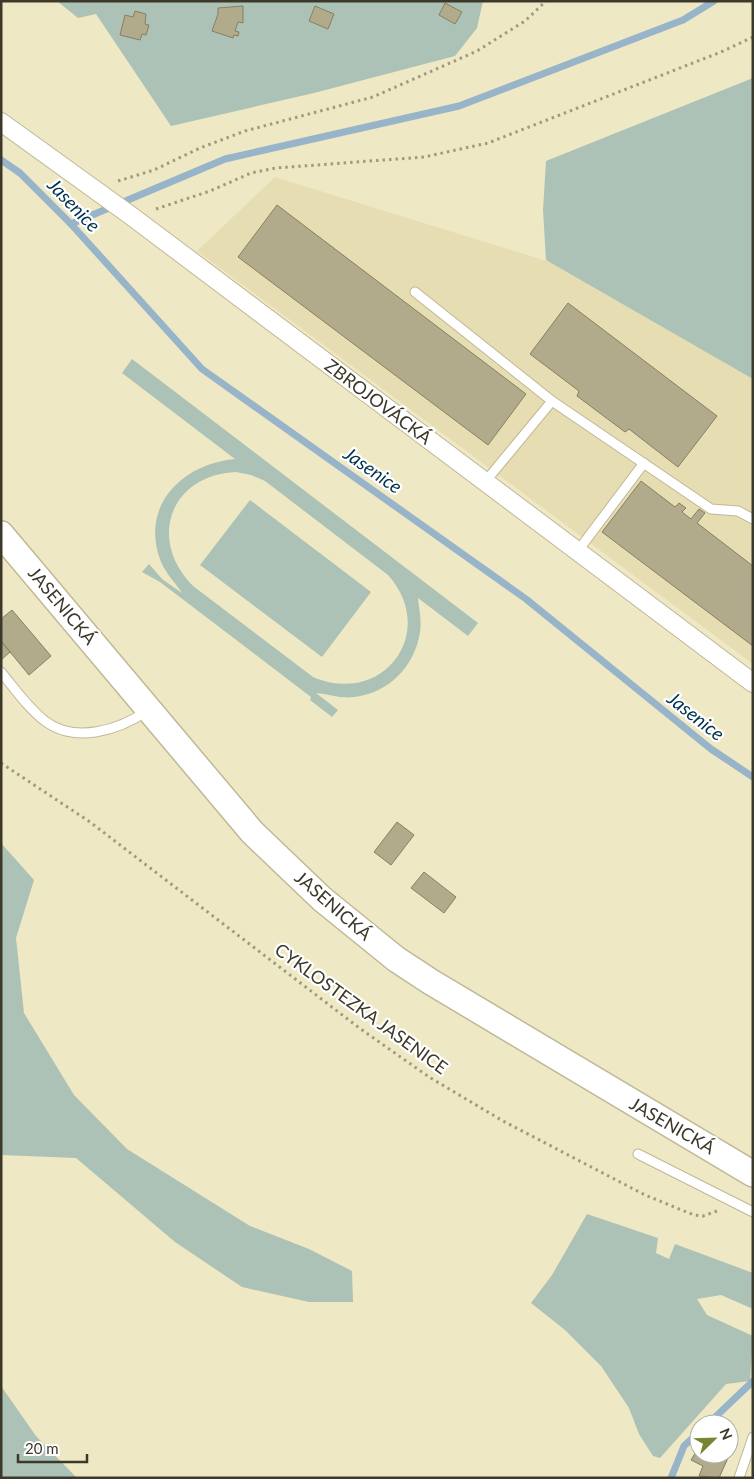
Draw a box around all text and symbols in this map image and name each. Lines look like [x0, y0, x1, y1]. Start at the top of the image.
water label: Jasenice [43, 172, 105, 236]
street label: ZBROJOVÁCKÁ [321, 354, 437, 449]
water label: Jasenice [339, 441, 407, 498]
street label: JASENICKÁ [24, 562, 102, 649]
water label: Jasenice [663, 686, 729, 745]
street label: JASENICKÁ [291, 866, 377, 945]
street label: CYKLOSTEZKA JASENICE [271, 938, 452, 1078]
street label: JASENICKÁ [626, 1092, 720, 1159]
north arrow [689, 1414, 739, 1464]
text: N [716, 1425, 736, 1442]
scale bar [18, 1432, 86, 1464]
text: 20 m [25, 1439, 59, 1457]

